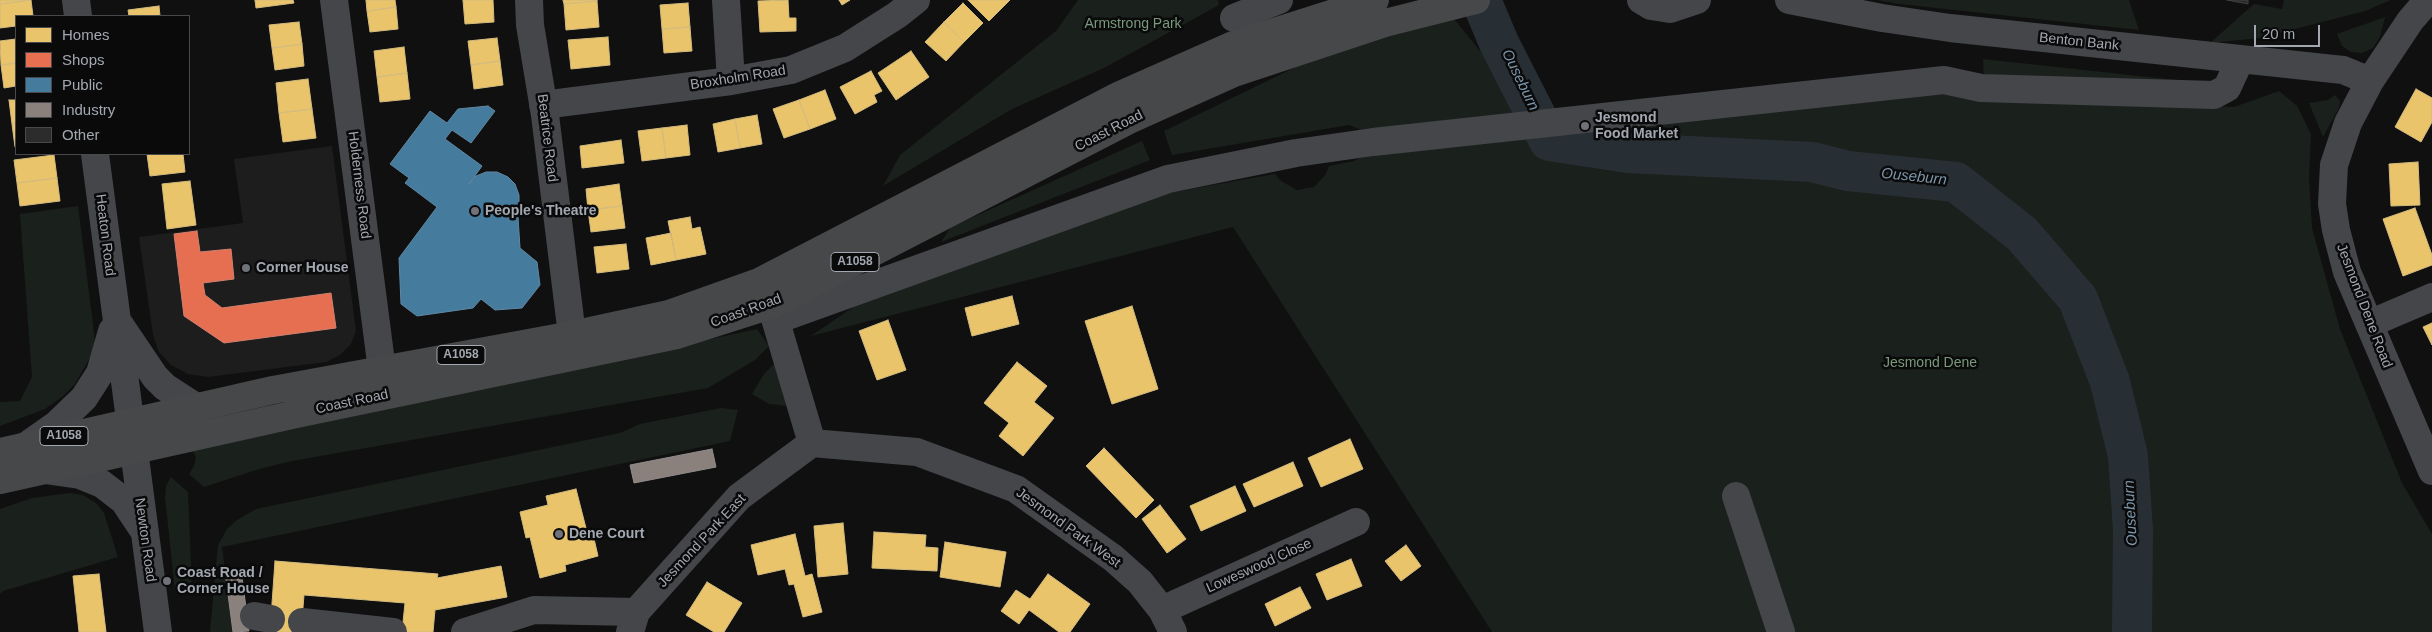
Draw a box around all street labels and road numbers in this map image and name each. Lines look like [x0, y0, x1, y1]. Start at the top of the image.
street label: Benton Bank [2038, 29, 2120, 55]
street label: Broxholm Road [689, 62, 787, 94]
street label: Beatrice Road [533, 93, 561, 183]
street label: Coast Road [1072, 107, 1146, 155]
street label: Holderness Road [344, 130, 374, 240]
street label: Heaton Road [92, 193, 118, 277]
street label: Jesmond Dene Road [2333, 242, 2395, 370]
road number: A1058 [831, 252, 879, 272]
street label: Coast Road [708, 290, 784, 332]
road number: A1058 [437, 346, 485, 364]
street label: Coast Road [314, 386, 390, 418]
road number: A1058 [40, 426, 88, 446]
street label: Jesmond Park West [1012, 484, 1124, 572]
street label: Jesmond Park East [654, 491, 750, 591]
street label: Newton Road [131, 497, 159, 583]
street label: Loweswood Close [1204, 535, 1314, 597]

